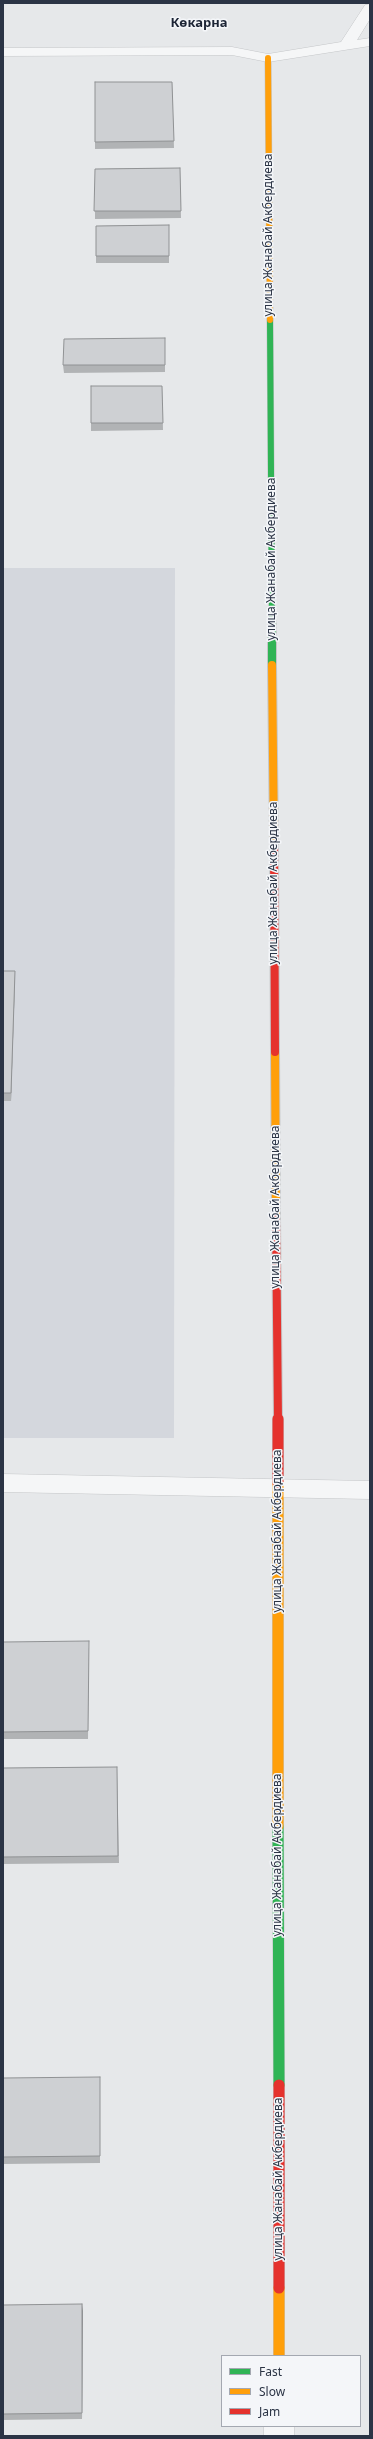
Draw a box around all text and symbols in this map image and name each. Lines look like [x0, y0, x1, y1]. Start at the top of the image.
district label: Көкарна [170, 15, 228, 31]
street label: улица Жанабай Акбердиева [262, 154, 276, 316]
street label: улица Жанабай Акбердиева [265, 478, 279, 640]
street label: улица Жанабай Акбердиева [267, 802, 281, 964]
street label: улица Жанабай Акбердиева [269, 1126, 283, 1288]
street label: улица Жанабай Акбердиева [271, 1450, 285, 1612]
street label: улица Жанабай Акбердиева [271, 1774, 285, 1936]
street label: улица Жанабай Акбердиева [272, 2098, 286, 2260]
legend [221, 2355, 361, 2427]
text: Fast [259, 2363, 282, 2380]
text: Slow [259, 2383, 285, 2400]
text: Jam [259, 2403, 280, 2420]

